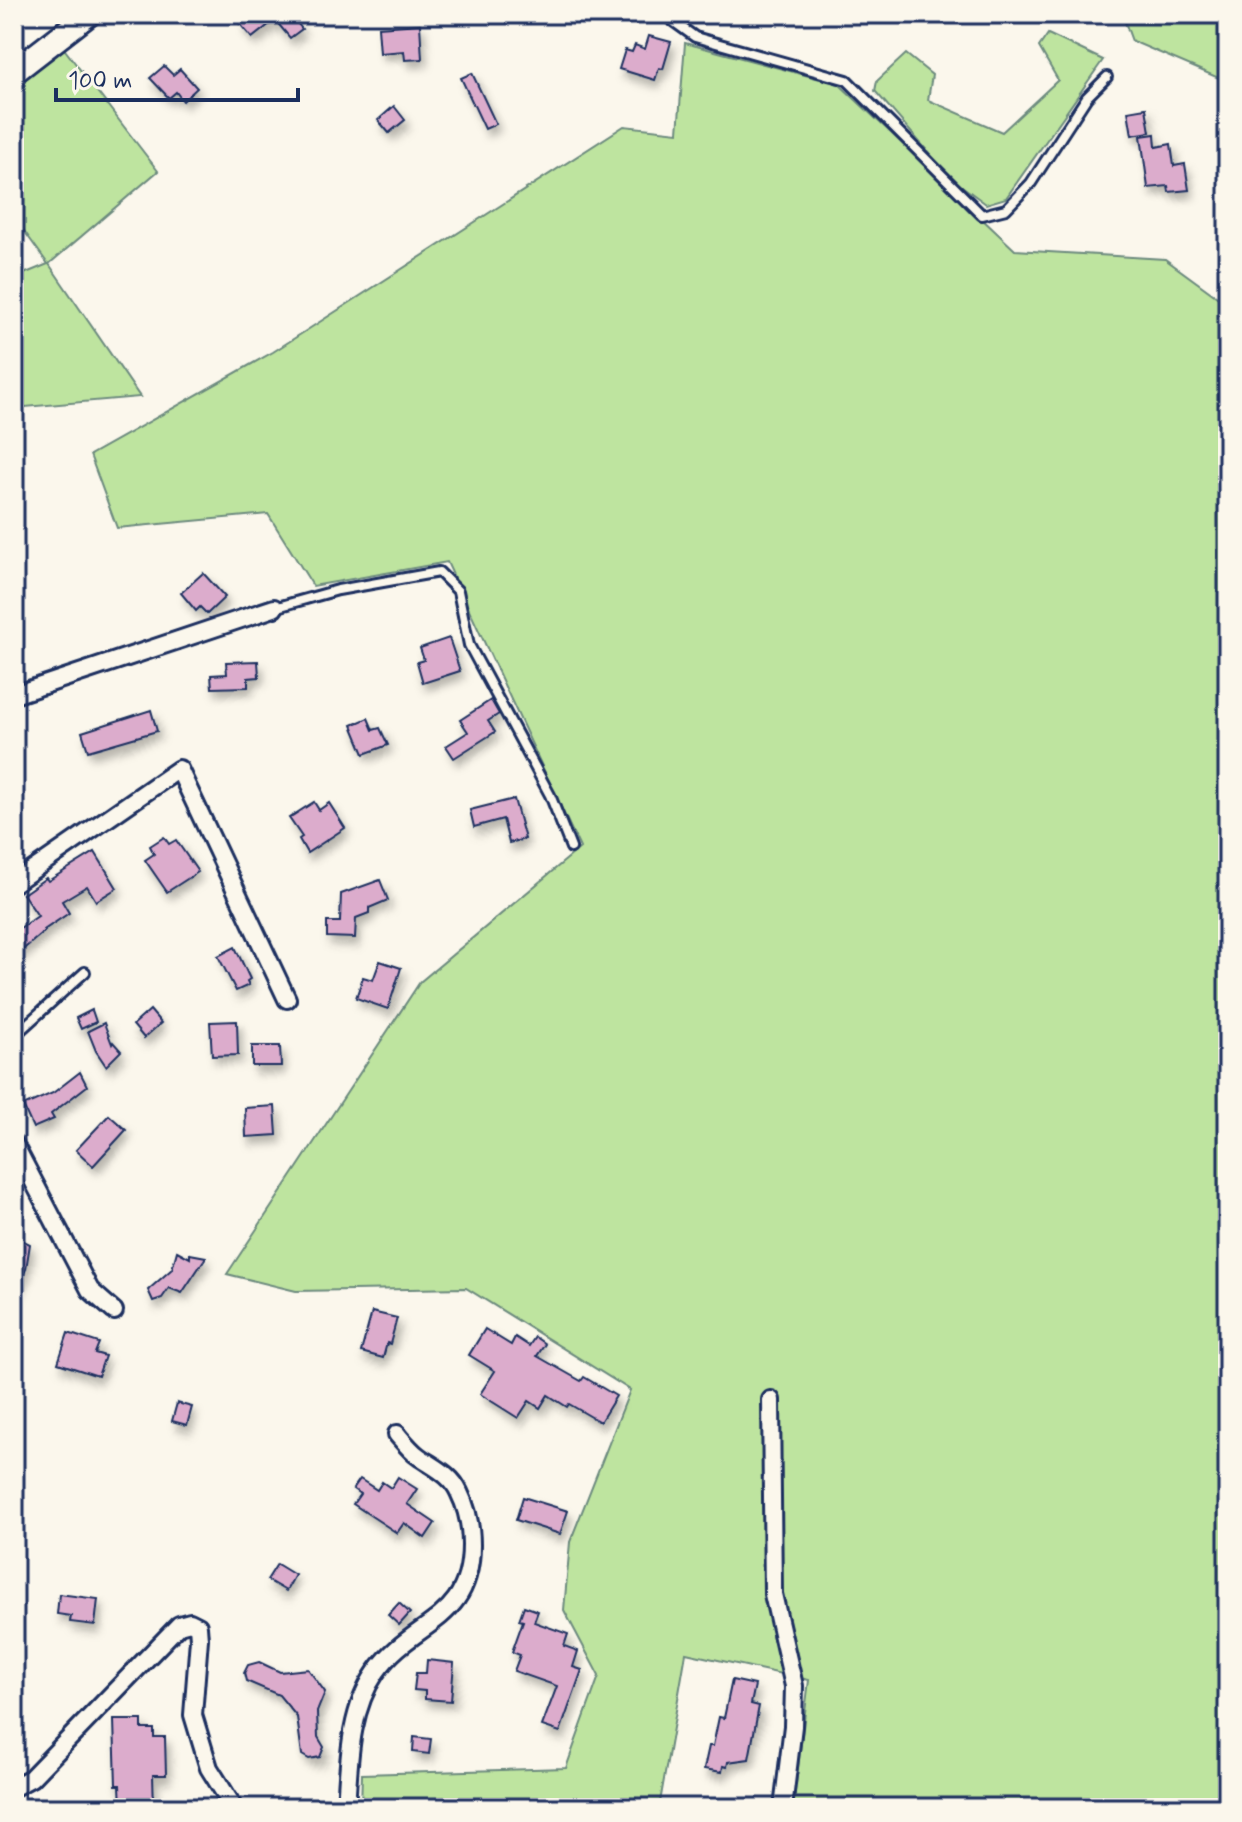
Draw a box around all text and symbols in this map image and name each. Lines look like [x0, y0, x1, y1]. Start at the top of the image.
scale bar [56, 52, 298, 102]
text: 100 m [68, 66, 132, 97]

